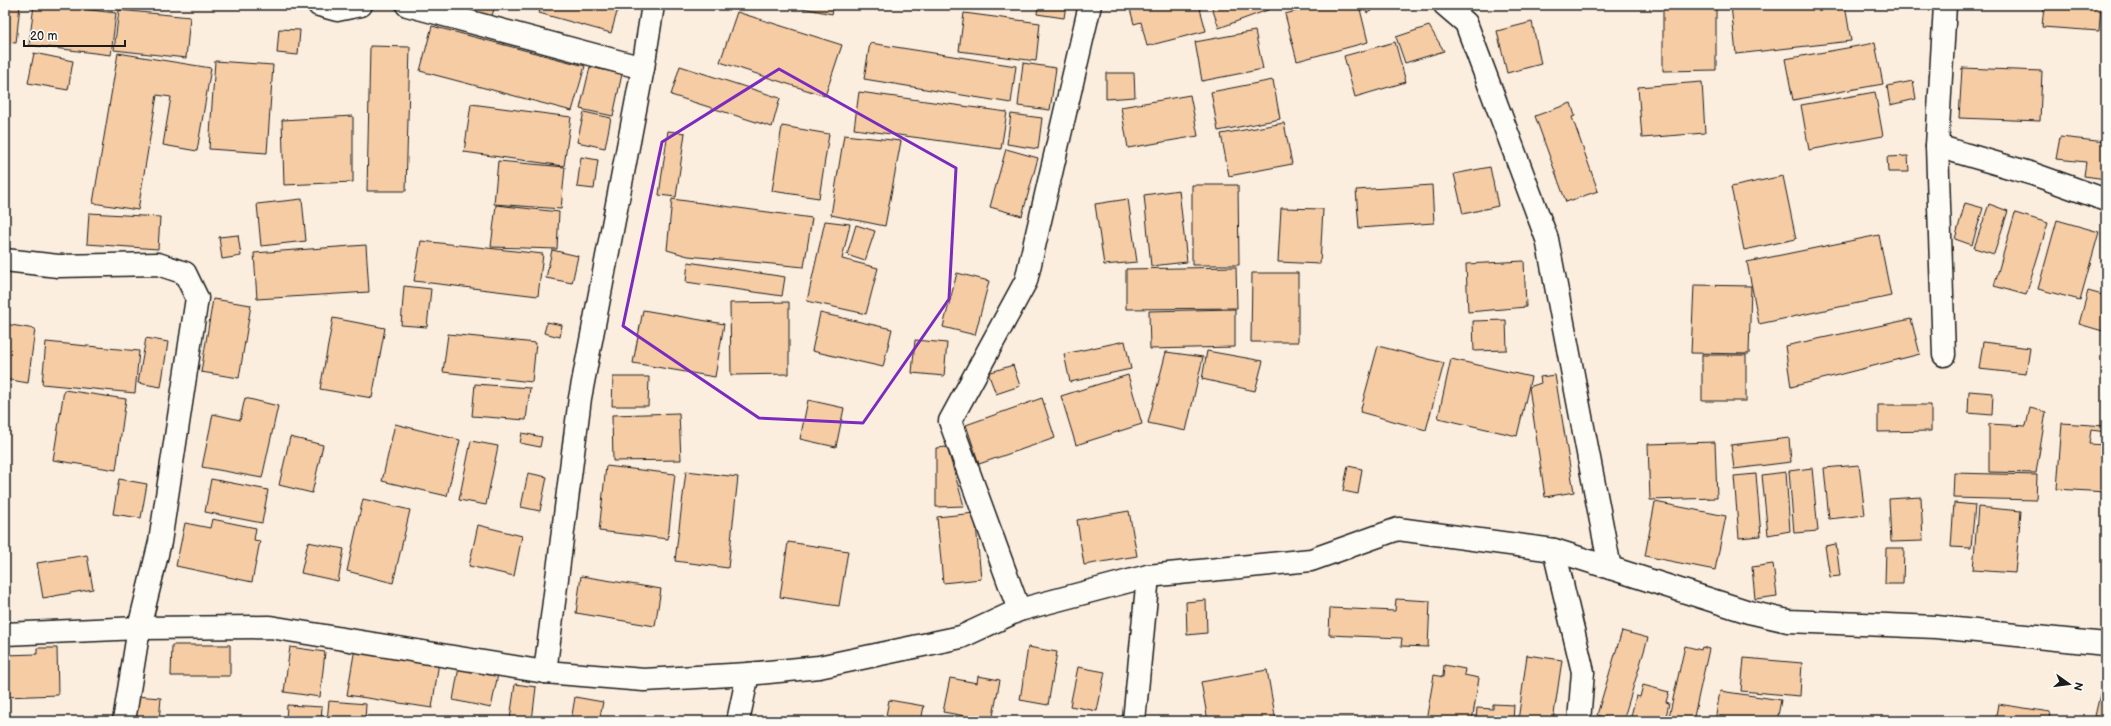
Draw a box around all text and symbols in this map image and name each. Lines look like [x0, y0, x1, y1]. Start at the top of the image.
scale bar [24, 22, 125, 48]
text: 20 m [30, 29, 57, 44]
north arrow [2049, 664, 2089, 704]
text: N [2071, 681, 2086, 692]

